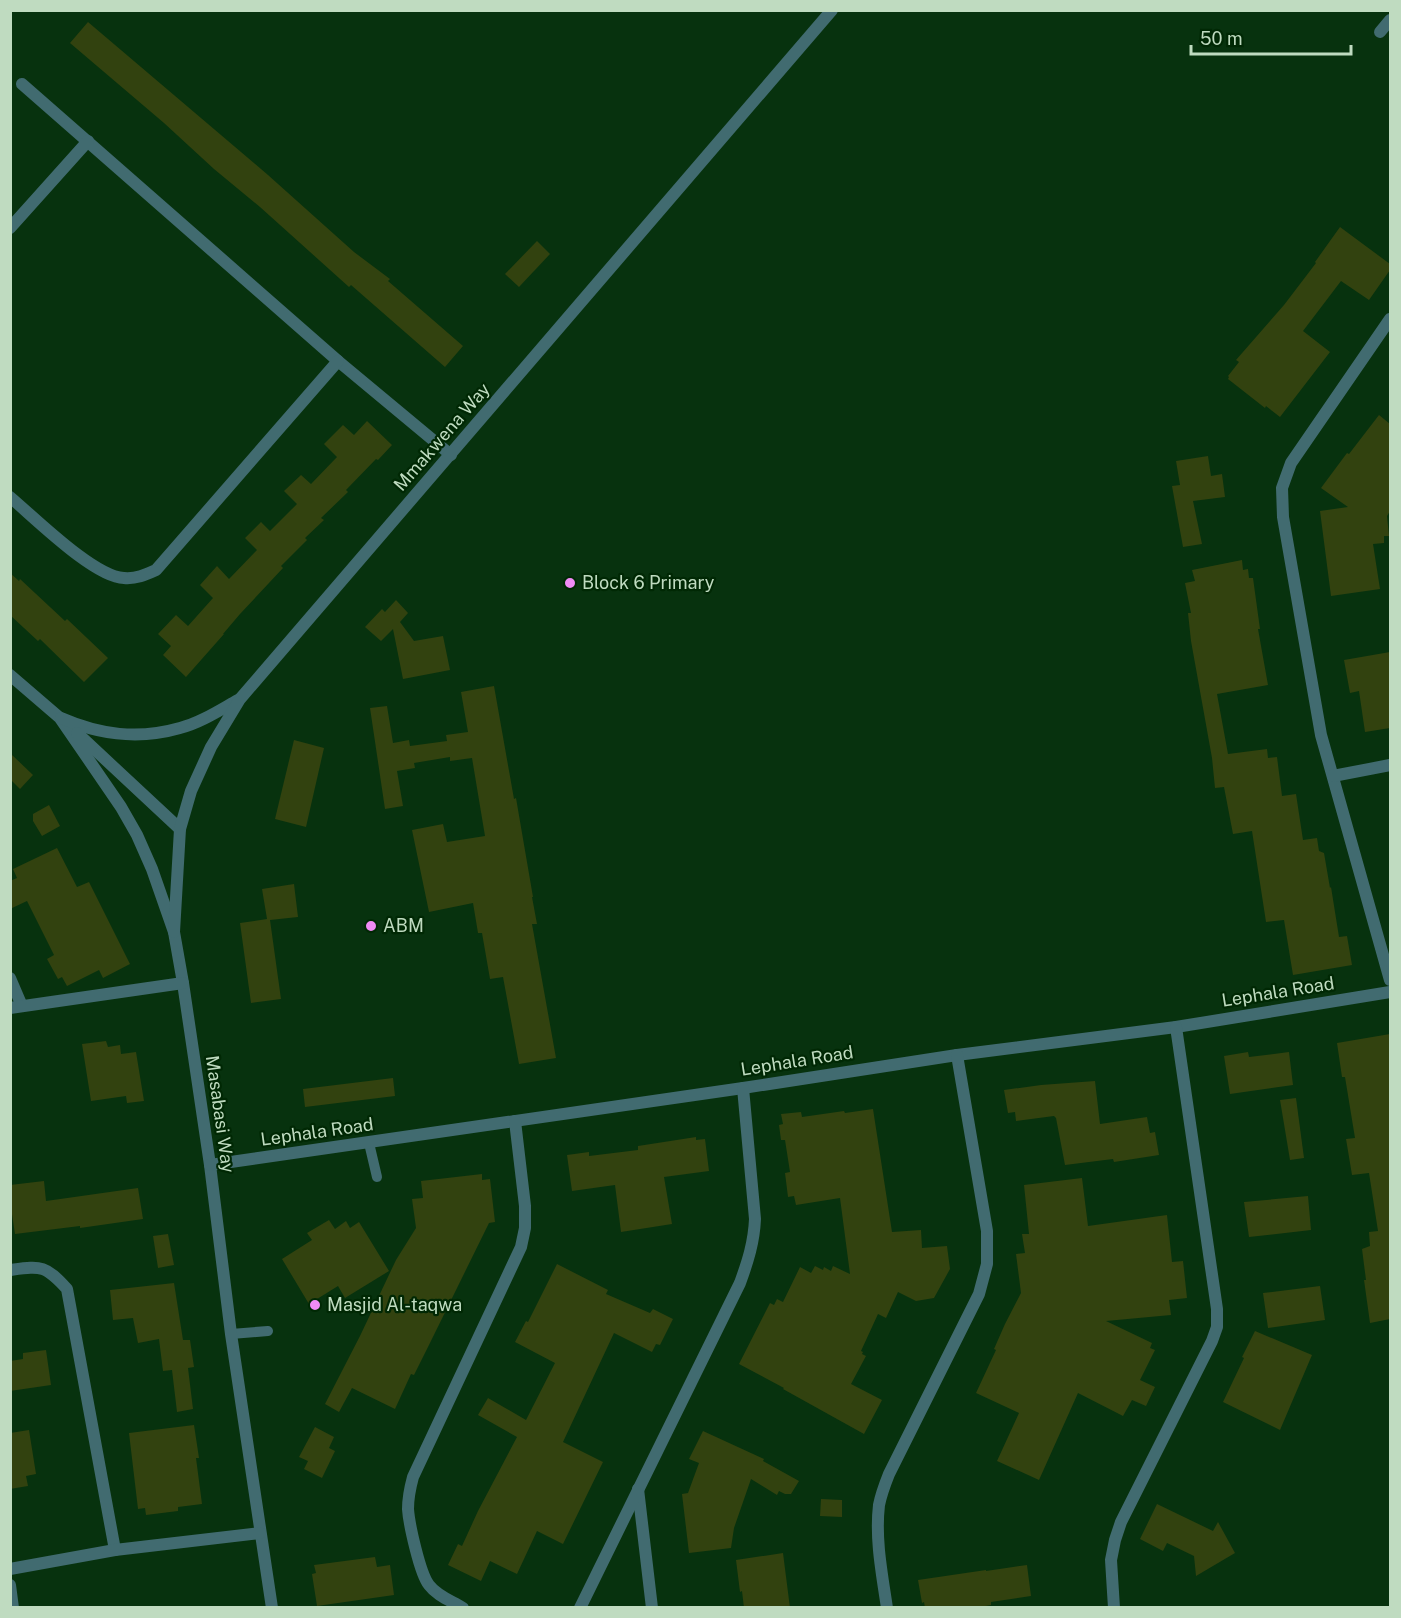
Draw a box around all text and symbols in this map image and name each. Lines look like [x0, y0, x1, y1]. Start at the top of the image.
scale bar [1191, 18, 1352, 56]
text: 50 m [1200, 28, 1243, 49]
street label: Mmakwena Way [389, 378, 494, 495]
place label: Block 6 Primary [582, 572, 715, 593]
marker: Block 6 Primary [563, 576, 577, 590]
place label: ABM [383, 915, 424, 936]
marker: ABM [364, 919, 378, 933]
street label: Lephala Road [1220, 972, 1336, 1011]
street label: Lephala Road [739, 1041, 855, 1080]
street label: Masabasi Way [202, 1054, 239, 1174]
street label: Lephala Road [259, 1113, 375, 1150]
place label: Masjid Al-taqwa [327, 1294, 462, 1315]
marker: Masjid Al-taqwa [308, 1298, 322, 1312]

